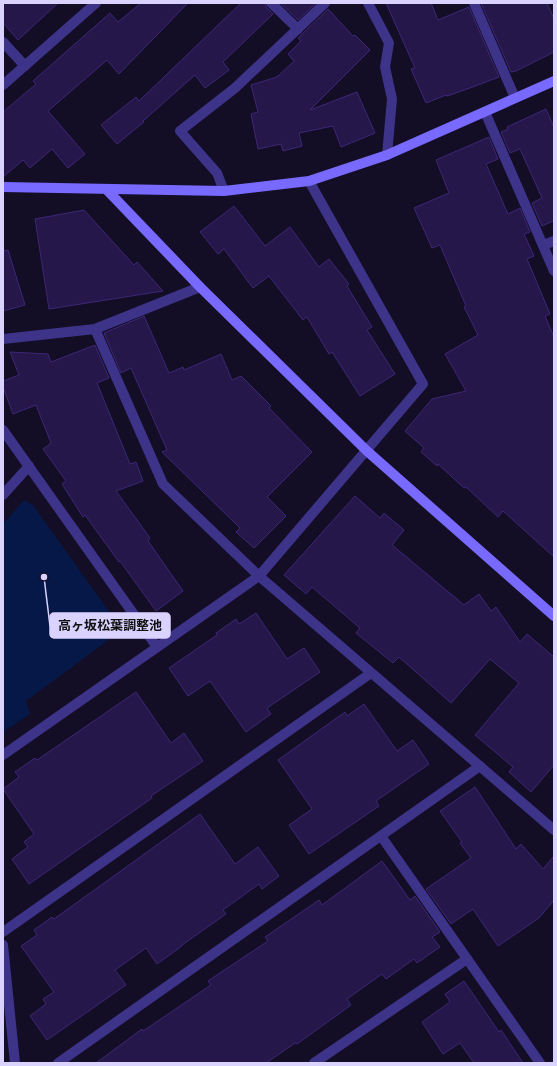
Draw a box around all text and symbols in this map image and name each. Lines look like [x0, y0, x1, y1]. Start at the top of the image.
callout: 高ヶ坂松葉調整池 [50, 613, 170, 638]
text: 高ヶ坂松葉調整池 [58, 618, 162, 633]

